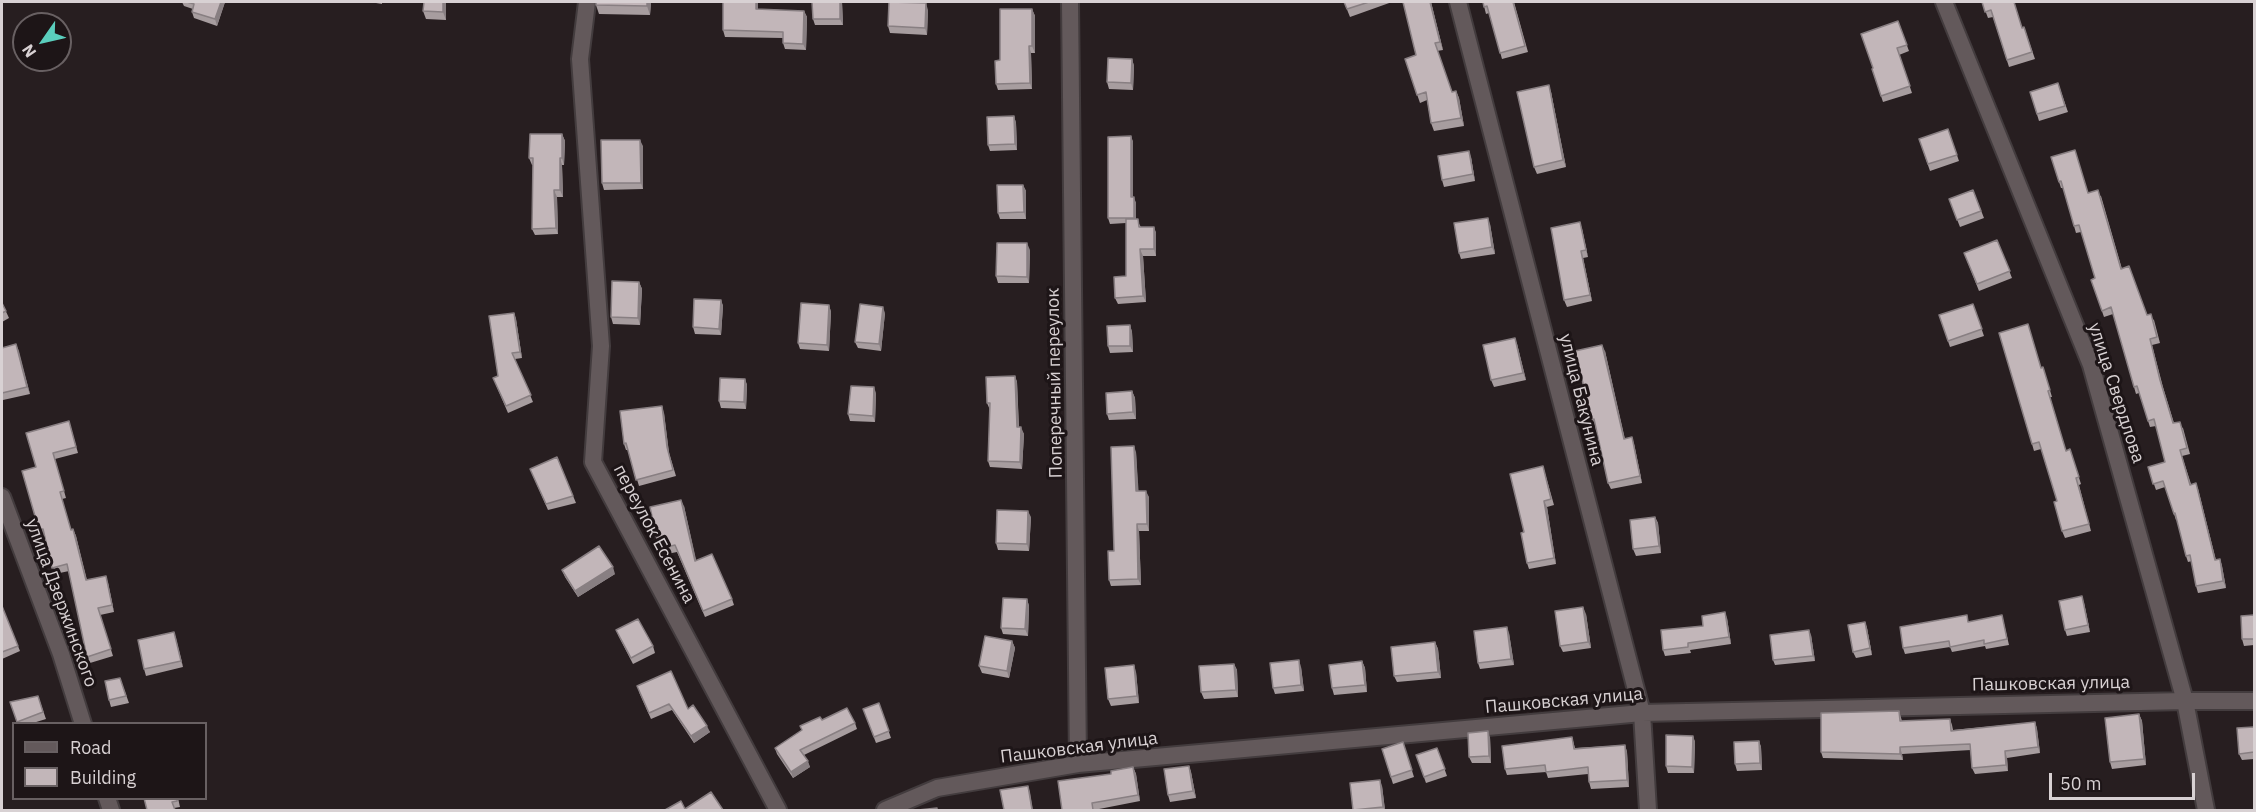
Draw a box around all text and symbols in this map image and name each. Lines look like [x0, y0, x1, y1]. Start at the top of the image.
north arrow [12, 12, 72, 72]
text: N [17, 41, 40, 61]
street label: Поперечный переулок [1043, 288, 1067, 478]
street label: улица Свердлова [2083, 320, 2149, 466]
street label: улица Бакунина [1554, 332, 1608, 468]
street label: переулок Есенина [608, 461, 700, 607]
street label: улица Дзержинского [20, 516, 102, 690]
street label: Пашковская улица [1972, 672, 2130, 696]
street label: Пашковская улица [1484, 683, 1644, 719]
legend [12, 722, 207, 800]
street label: Пашковская улица [999, 728, 1159, 768]
text: Road [70, 736, 111, 759]
scale bar [2052, 761, 2198, 799]
text: Building [70, 766, 136, 789]
text: 50 m [2060, 772, 2102, 795]

